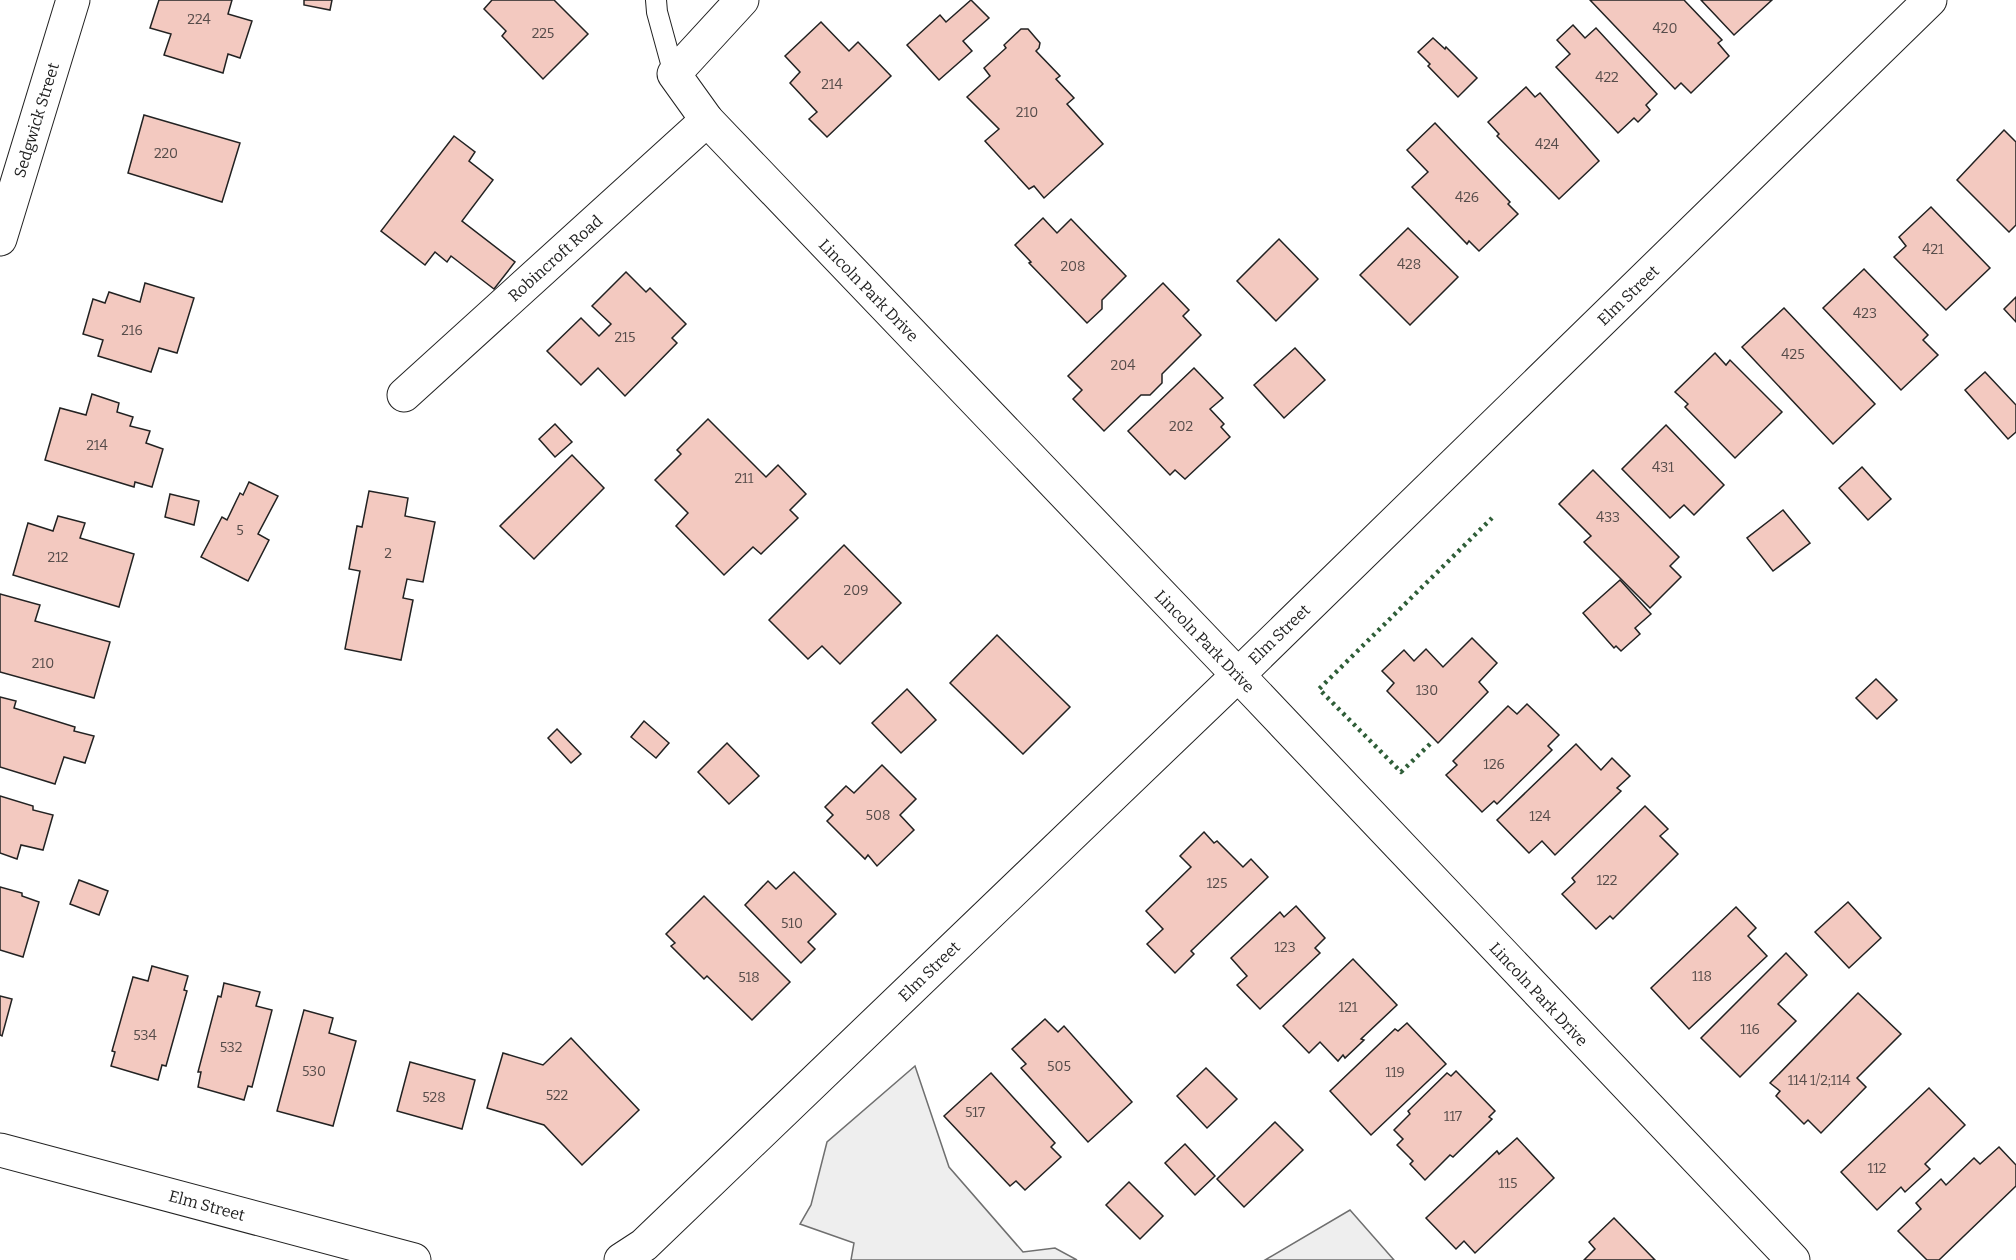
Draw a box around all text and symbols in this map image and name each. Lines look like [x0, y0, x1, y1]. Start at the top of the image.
house number: 224 [187, 11, 211, 28]
house number: 420 [1653, 20, 1677, 37]
house number: 225 [532, 25, 554, 42]
street label: Sedgwick Street [10, 60, 63, 180]
house number: 422 [1595, 69, 1619, 86]
house number: 214 [821, 76, 843, 93]
house number: 210 [1016, 104, 1038, 121]
house number: 424 [1535, 136, 1559, 153]
house number: 220 [154, 145, 178, 162]
house number: 426 [1455, 189, 1479, 206]
street label: Robincroft Road [504, 211, 607, 306]
street label: Lincoln Park Drive [815, 235, 922, 345]
house number: 421 [1922, 241, 1944, 258]
house number: 428 [1397, 256, 1421, 273]
house number: 208 [1060, 258, 1086, 275]
street label: Elm Street [1594, 261, 1663, 329]
house number: 423 [1853, 305, 1877, 322]
house number: 216 [121, 322, 143, 339]
house number: 215 [615, 329, 635, 346]
house number: 425 [1781, 346, 1805, 363]
house number: 204 [1111, 357, 1135, 374]
house number: 202 [1169, 418, 1193, 435]
house number: 214 [86, 437, 108, 454]
house number: 431 [1652, 459, 1674, 476]
house number: 211 [735, 470, 754, 487]
house number: 433 [1596, 509, 1620, 526]
house number: 5 [236, 522, 244, 539]
house number: 2 [384, 545, 392, 562]
house number: 212 [48, 549, 68, 566]
house number: 209 [844, 582, 868, 599]
street label: Lincoln Park Drive [1151, 586, 1258, 696]
street label: Elm Street [1245, 600, 1314, 668]
house number: 210 [32, 655, 54, 672]
house number: 130 [1416, 682, 1438, 699]
house number: 126 [1483, 756, 1505, 773]
house number: 508 [866, 807, 890, 824]
house number: 124 [1529, 808, 1551, 825]
house number: 122 [1597, 872, 1617, 889]
house number: 125 [1207, 875, 1227, 892]
house number: 510 [781, 915, 803, 932]
street label: Elm Street [895, 937, 964, 1005]
house number: 123 [1274, 939, 1296, 956]
street label: Lincoln Park Drive [1486, 939, 1592, 1050]
house number: 118 [1692, 968, 1712, 985]
house number: 518 [738, 969, 760, 986]
house number: 121 [1339, 999, 1358, 1016]
house number: 116 [1740, 1021, 1760, 1038]
house number: 534 [133, 1027, 157, 1044]
house number: 532 [220, 1039, 242, 1056]
house number: 505 [1047, 1058, 1071, 1075]
house number: 530 [302, 1063, 326, 1080]
house number: 119 [1385, 1064, 1405, 1081]
house number: 114 1/2;114 [1788, 1072, 1850, 1089]
house number: 522 [546, 1087, 568, 1104]
house number: 528 [422, 1089, 446, 1106]
house number: 517 [965, 1104, 985, 1121]
house number: 117 [1444, 1108, 1462, 1125]
house number: 112 [1868, 1160, 1886, 1177]
house number: 115 [1499, 1175, 1517, 1192]
street label: Elm Street [167, 1186, 247, 1225]

